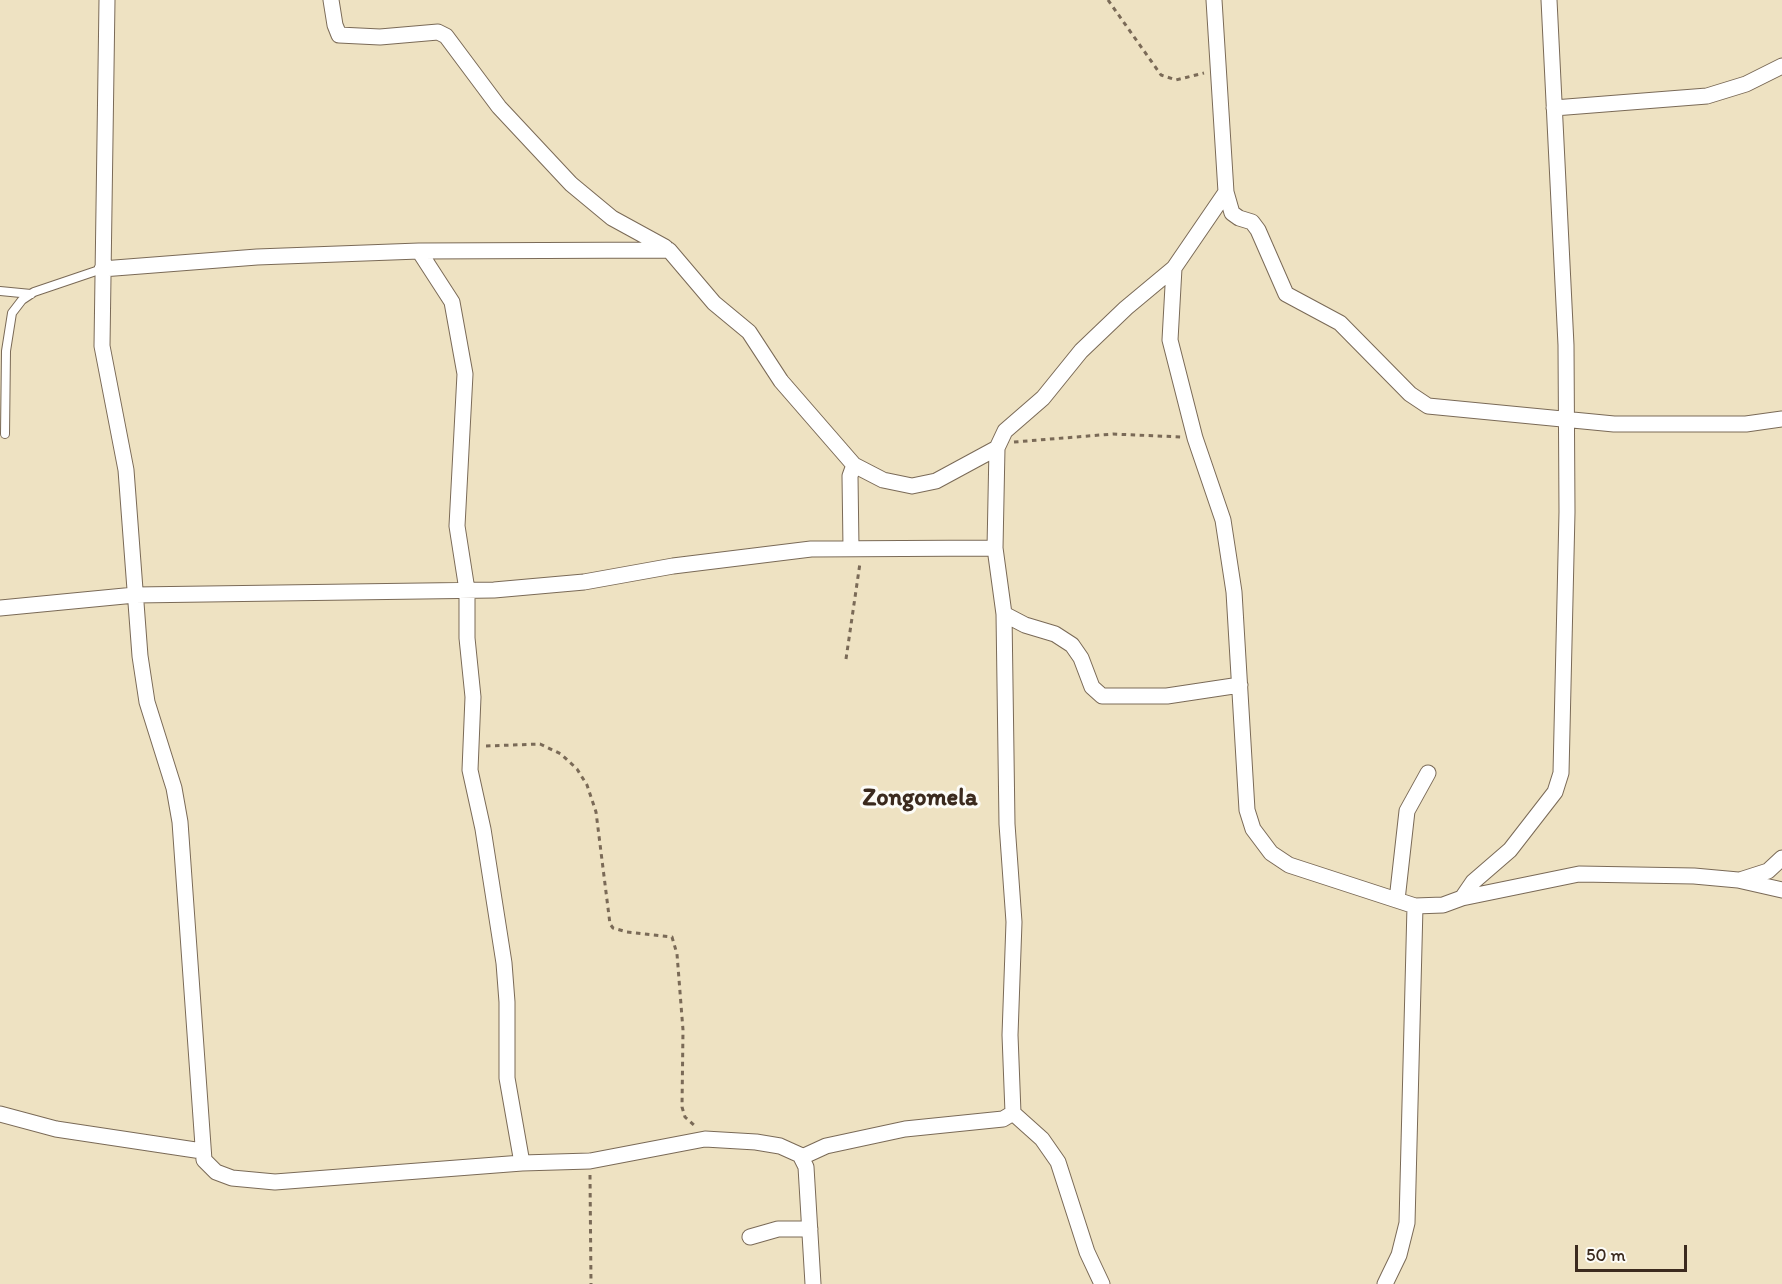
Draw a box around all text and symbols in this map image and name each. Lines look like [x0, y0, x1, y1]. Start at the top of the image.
district label: Zongomela [863, 785, 977, 813]
scale bar [1578, 1233, 1690, 1271]
text: 50 m [1586, 1244, 1626, 1266]

